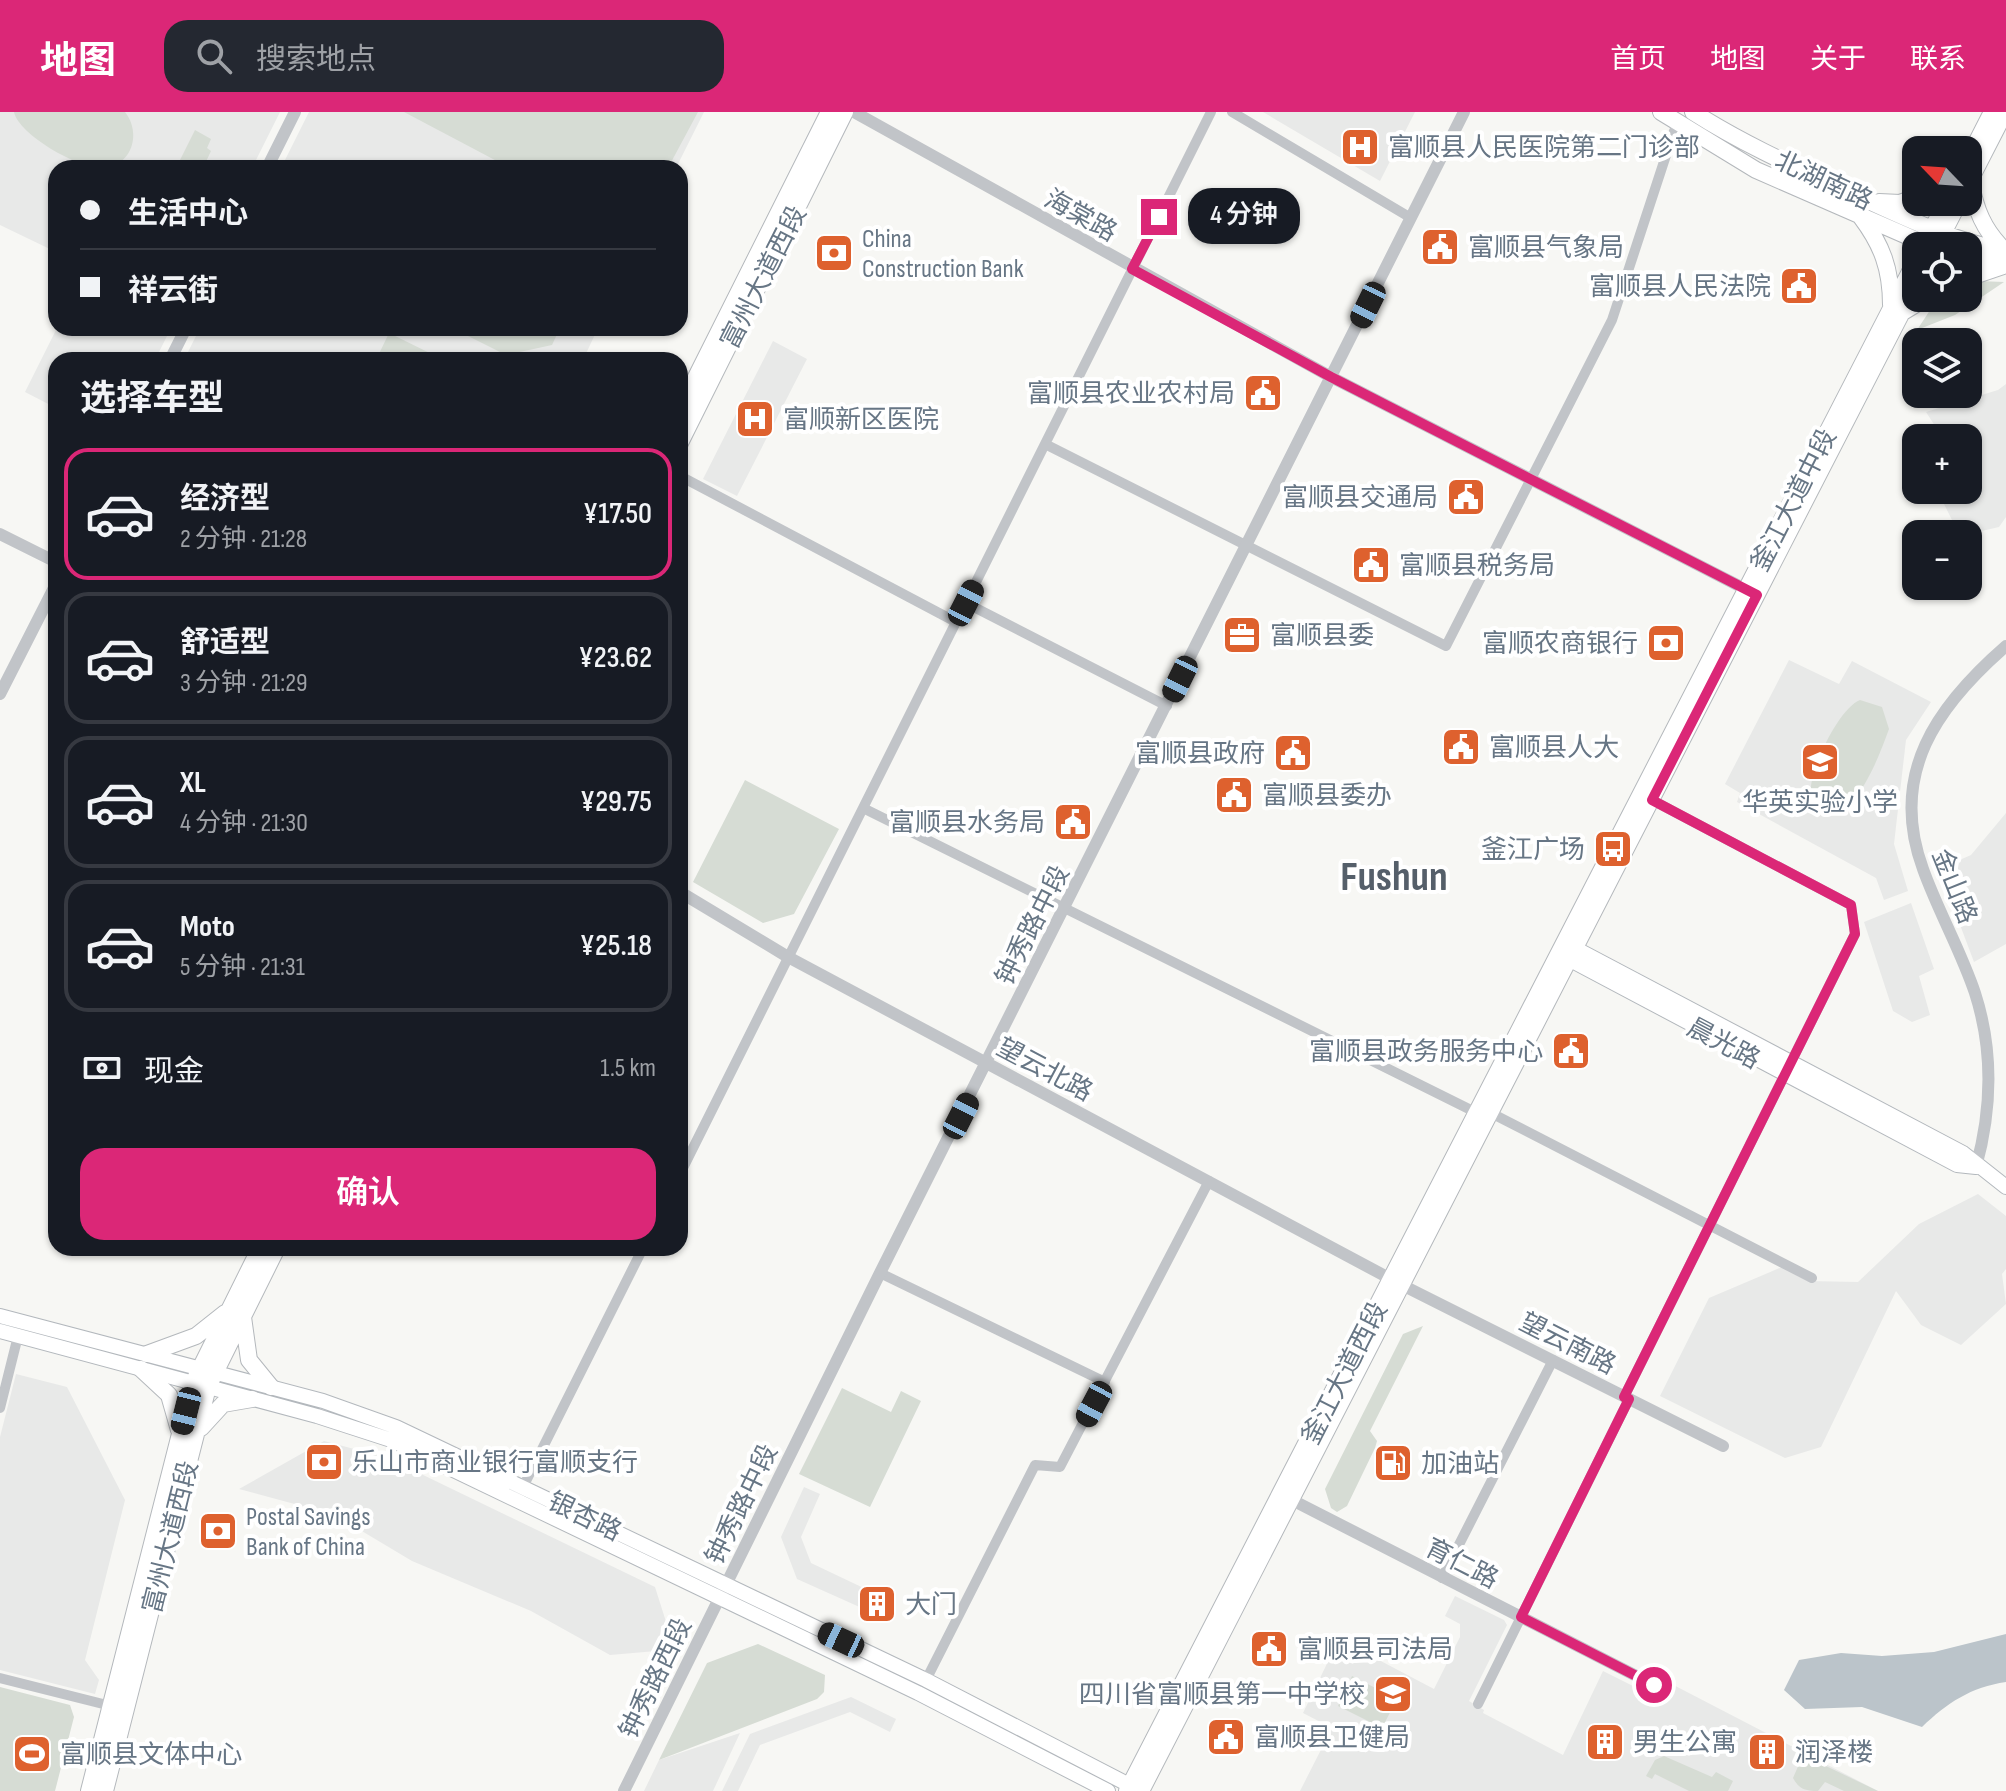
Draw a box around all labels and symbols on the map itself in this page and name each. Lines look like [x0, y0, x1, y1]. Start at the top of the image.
hospital icon: 富顺县人民医院第二门诊部 [1339, 126, 1381, 168]
place label: 富顺县人民医院第二门诊部 [1388, 133, 1700, 164]
north arrow [1902, 136, 1982, 216]
street label: 北湖南路 [1770, 145, 1877, 217]
street label: 海棠路 [1039, 184, 1122, 249]
callout: 4 分钟 [1187, 189, 1299, 245]
route end [1141, 199, 1177, 235]
street label: 富州大道西段 [715, 201, 814, 354]
place label: China Construction Bank [862, 224, 1024, 285]
public building icon: 富顺县气象局 [1419, 226, 1461, 268]
bank icon: China Construction Bank [813, 232, 855, 274]
place label: 富顺县气象局 [1468, 233, 1624, 264]
public building icon: 富顺县人民法院 [1778, 265, 1820, 307]
place label: 富顺县人民法院 [1589, 272, 1771, 303]
car [1347, 278, 1389, 332]
public building icon: 富顺县农业农村局 [1242, 372, 1284, 414]
place label: 富顺县农业农村局 [1027, 379, 1235, 410]
hospital icon: 富顺新区医院 [734, 398, 776, 440]
place label: 富顺新区医院 [783, 405, 939, 436]
street label: 釜江大道中段 [1745, 424, 1844, 577]
public building icon: 富顺县交通局 [1445, 476, 1487, 518]
place label: 富顺县交通局 [1282, 483, 1438, 514]
public building icon: 富顺县税务局 [1350, 544, 1392, 586]
place label: 富顺县税务局 [1399, 551, 1555, 582]
car [944, 576, 988, 630]
office icon: 富顺县委 [1221, 614, 1263, 656]
place label: 富顺县委 [1270, 621, 1374, 652]
bank icon: 富顺农商银行 [1645, 622, 1687, 664]
place label: 富顺农商银行 [1482, 629, 1638, 660]
car [1159, 652, 1201, 706]
public building icon: 富顺县人大 [1440, 726, 1482, 768]
public building icon: 富顺县政府 [1272, 732, 1314, 774]
place label: 富顺县人大 [1489, 733, 1619, 764]
place label: 富顺县政府 [1135, 739, 1265, 770]
school or university icon: 华英实验小学 [1799, 741, 1841, 783]
public building icon: 富顺县委办 [1213, 774, 1255, 816]
place label: 富顺县委办 [1262, 781, 1392, 812]
place label: 华英实验小学 [1742, 788, 1898, 819]
public building icon: 富顺县水务局 [1052, 801, 1094, 843]
place label: 富顺县水务局 [889, 808, 1045, 839]
bus stop icon: 釜江广场 [1592, 828, 1634, 870]
place label: 釜江广场 [1481, 835, 1585, 866]
street label: 金山路 [1925, 845, 1983, 929]
district label: Fushun [1340, 852, 1448, 903]
street label: 钟秀路中段 [990, 861, 1077, 991]
street label: 晨光路 [1682, 1012, 1765, 1076]
public building icon: 富顺县政务服务中心 [1550, 1030, 1592, 1072]
street label: 望云北路 [991, 1032, 1097, 1108]
place label: 富顺县政务服务中心 [1309, 1037, 1543, 1068]
car [939, 1089, 983, 1143]
street label: 釜江大道西段 [1296, 1297, 1395, 1450]
street label: 望云南路 [1514, 1307, 1621, 1382]
car [1072, 1377, 1116, 1431]
car [169, 1385, 203, 1437]
street label: 钟秀路中段 [700, 1439, 785, 1570]
bank icon: 乐山市商业银行富顺支行 [303, 1441, 345, 1483]
fuel station icon: 加油站 [1372, 1442, 1414, 1484]
place label: 乐山市商业银行富顺支行 [352, 1448, 638, 1479]
place label: 加油站 [1421, 1449, 1499, 1480]
street label: 富州大道西段 [138, 1458, 205, 1617]
street label: 银杏路 [542, 1486, 626, 1548]
place label: Postal Savings Bank of China [246, 1502, 371, 1563]
bank icon: Postal Savings Bank of China [197, 1510, 239, 1552]
street label: 育仁路 [1420, 1533, 1503, 1596]
building icon: 大门 [856, 1583, 898, 1625]
place label: 大门 [905, 1590, 957, 1621]
street label: 钟秀路西段 [614, 1613, 699, 1744]
car [814, 1619, 868, 1661]
public building icon: 富顺县司法局 [1248, 1628, 1290, 1670]
place label: 富顺县司法局 [1297, 1635, 1453, 1666]
route start [1636, 1667, 1672, 1703]
school or university icon: 四川省富顺县第一中学校 [1372, 1673, 1414, 1715]
place label: 四川省富顺县第一中学校 [1079, 1680, 1365, 1711]
public building icon: 富顺县卫健局 [1205, 1716, 1247, 1758]
building icon: 男生公寓 [1584, 1721, 1626, 1763]
place label: 富顺县卫健局 [1254, 1723, 1410, 1754]
place label: 男生公寓 [1633, 1728, 1737, 1759]
building icon: 润泽楼 [1746, 1731, 1788, 1773]
sports icon: 富顺县文体中心 [11, 1733, 53, 1775]
place label: 润泽楼 [1795, 1738, 1873, 1769]
place label: 富顺县文体中心 [60, 1740, 242, 1771]

